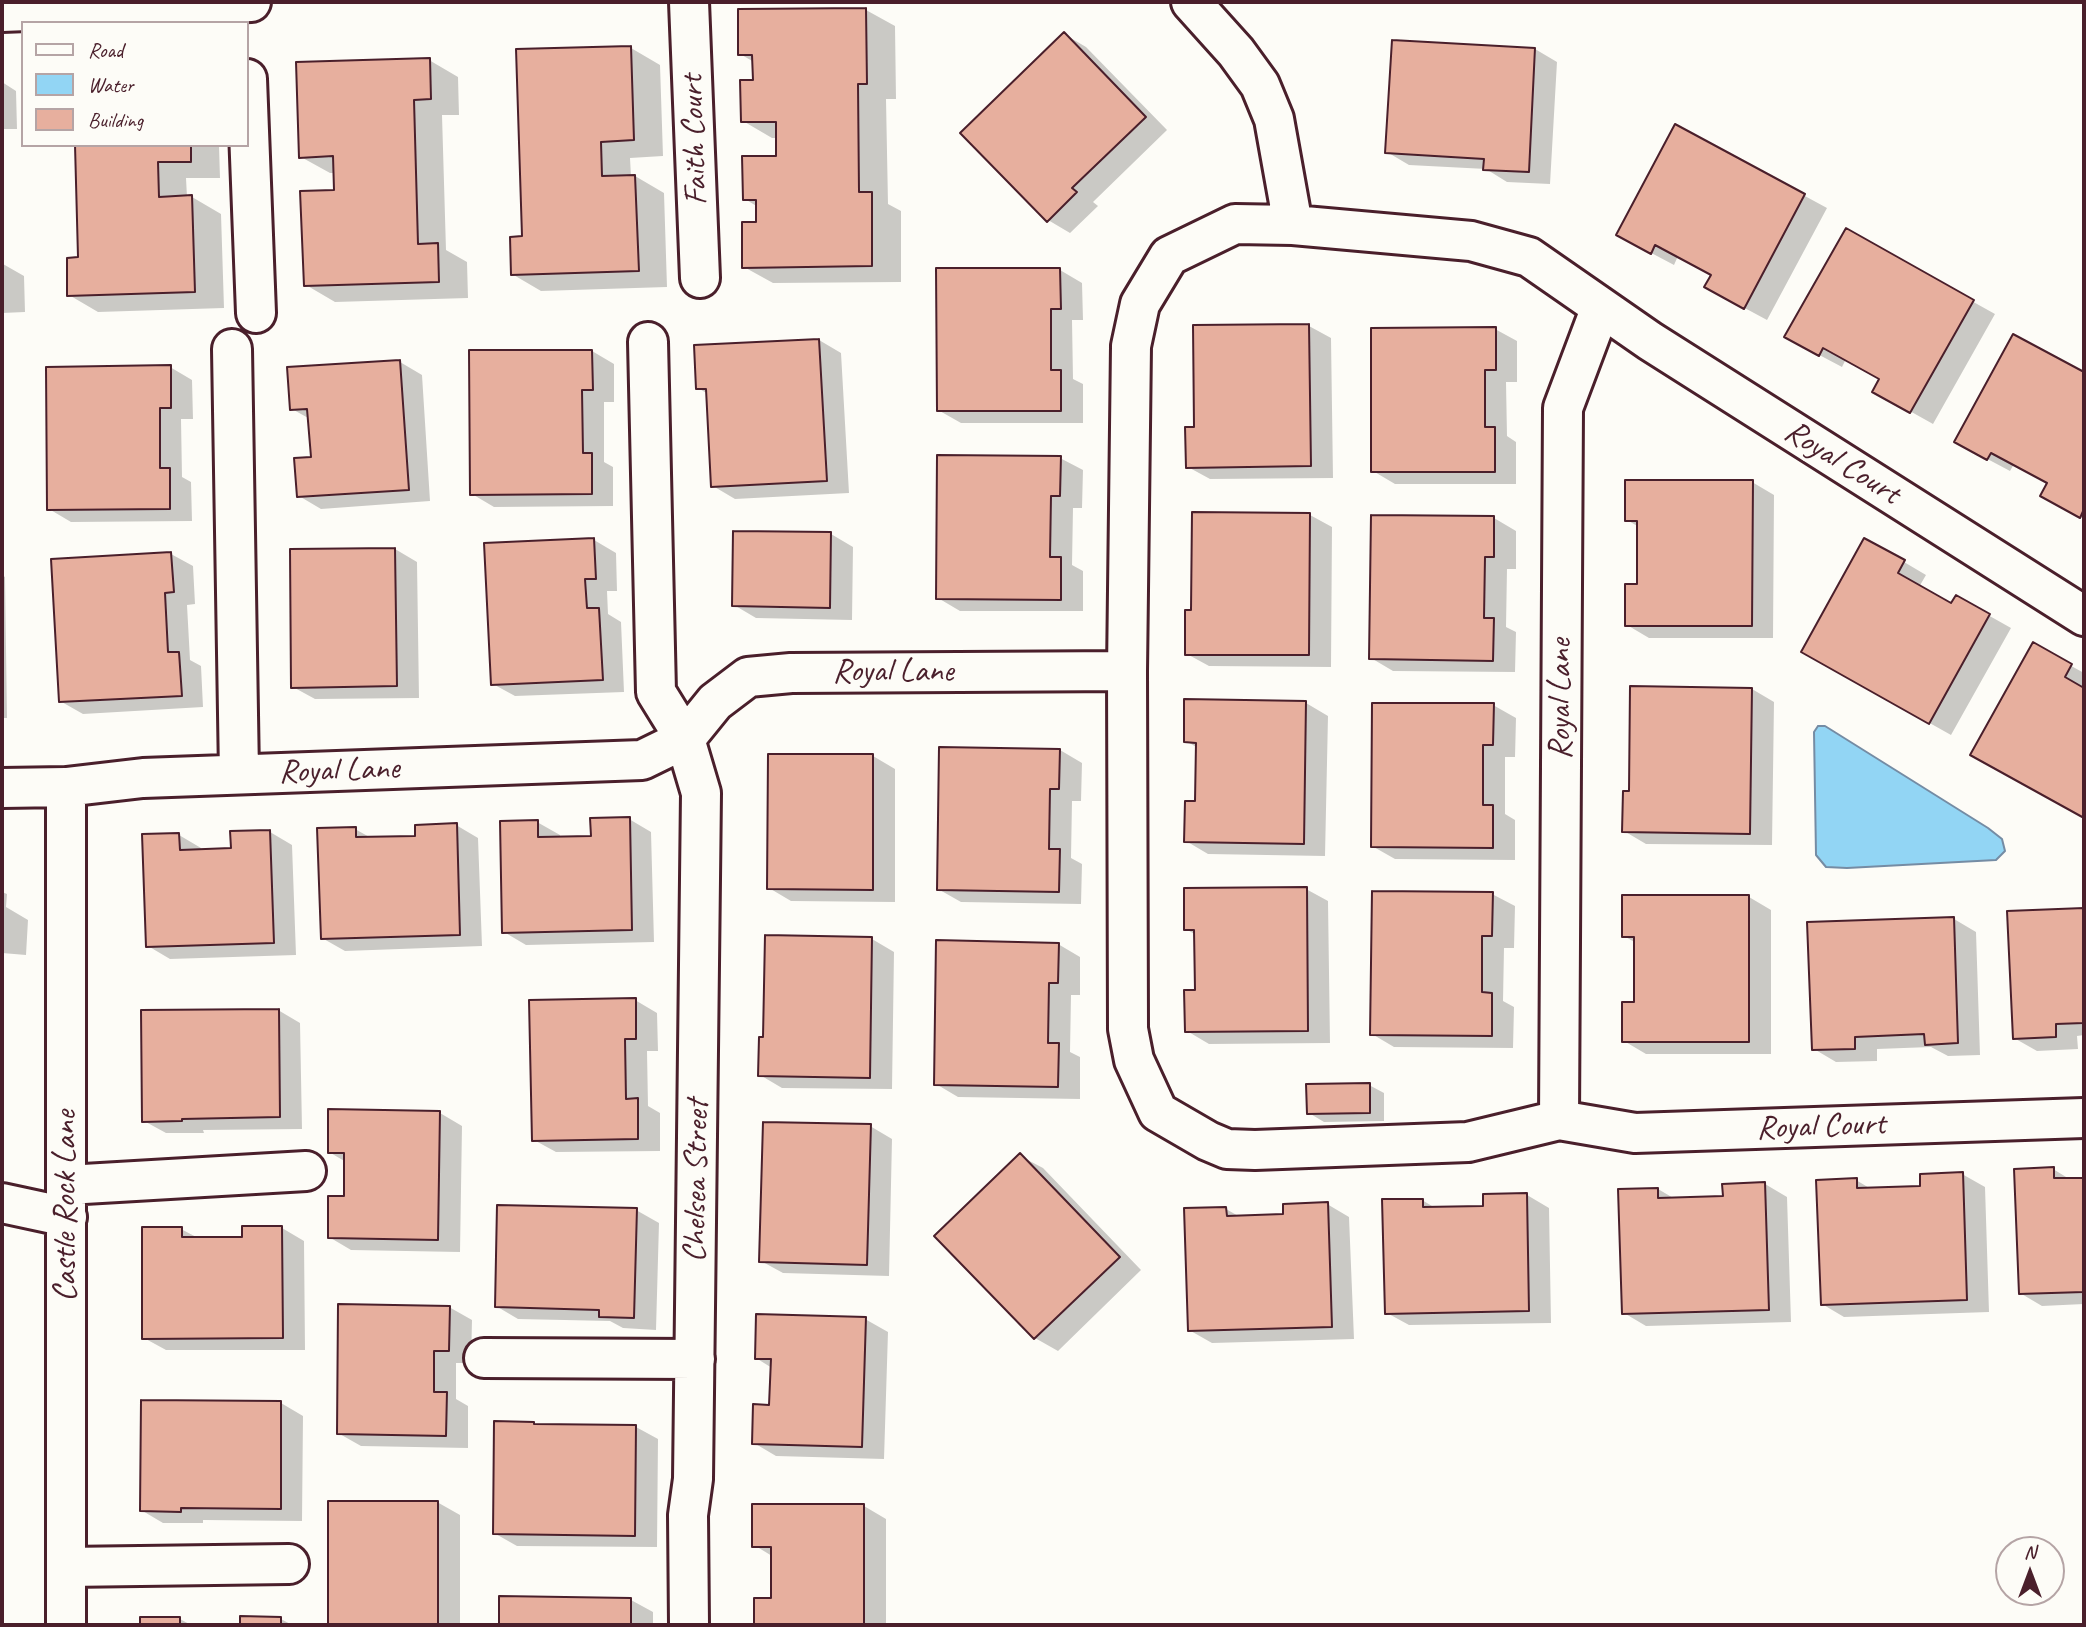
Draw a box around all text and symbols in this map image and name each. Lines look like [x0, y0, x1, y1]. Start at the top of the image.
legend [21, 21, 248, 147]
text: Road [88, 37, 123, 63]
text: Water [88, 72, 134, 98]
street label: Faith Court [673, 74, 717, 206]
text: Building [88, 107, 143, 133]
street label: Royal Court [1777, 412, 1907, 514]
street label: Royal Lane [1541, 639, 1581, 759]
street label: Royal Lane [833, 652, 953, 692]
street label: Royal Lane [278, 749, 400, 793]
street label: Chelsea Street [676, 1099, 718, 1263]
street label: Royal Court [1756, 1105, 1886, 1149]
street label: Castle Rock Lane [46, 1110, 86, 1302]
north arrow [1995, 1536, 2065, 1606]
text: N [2024, 1540, 2036, 1564]

